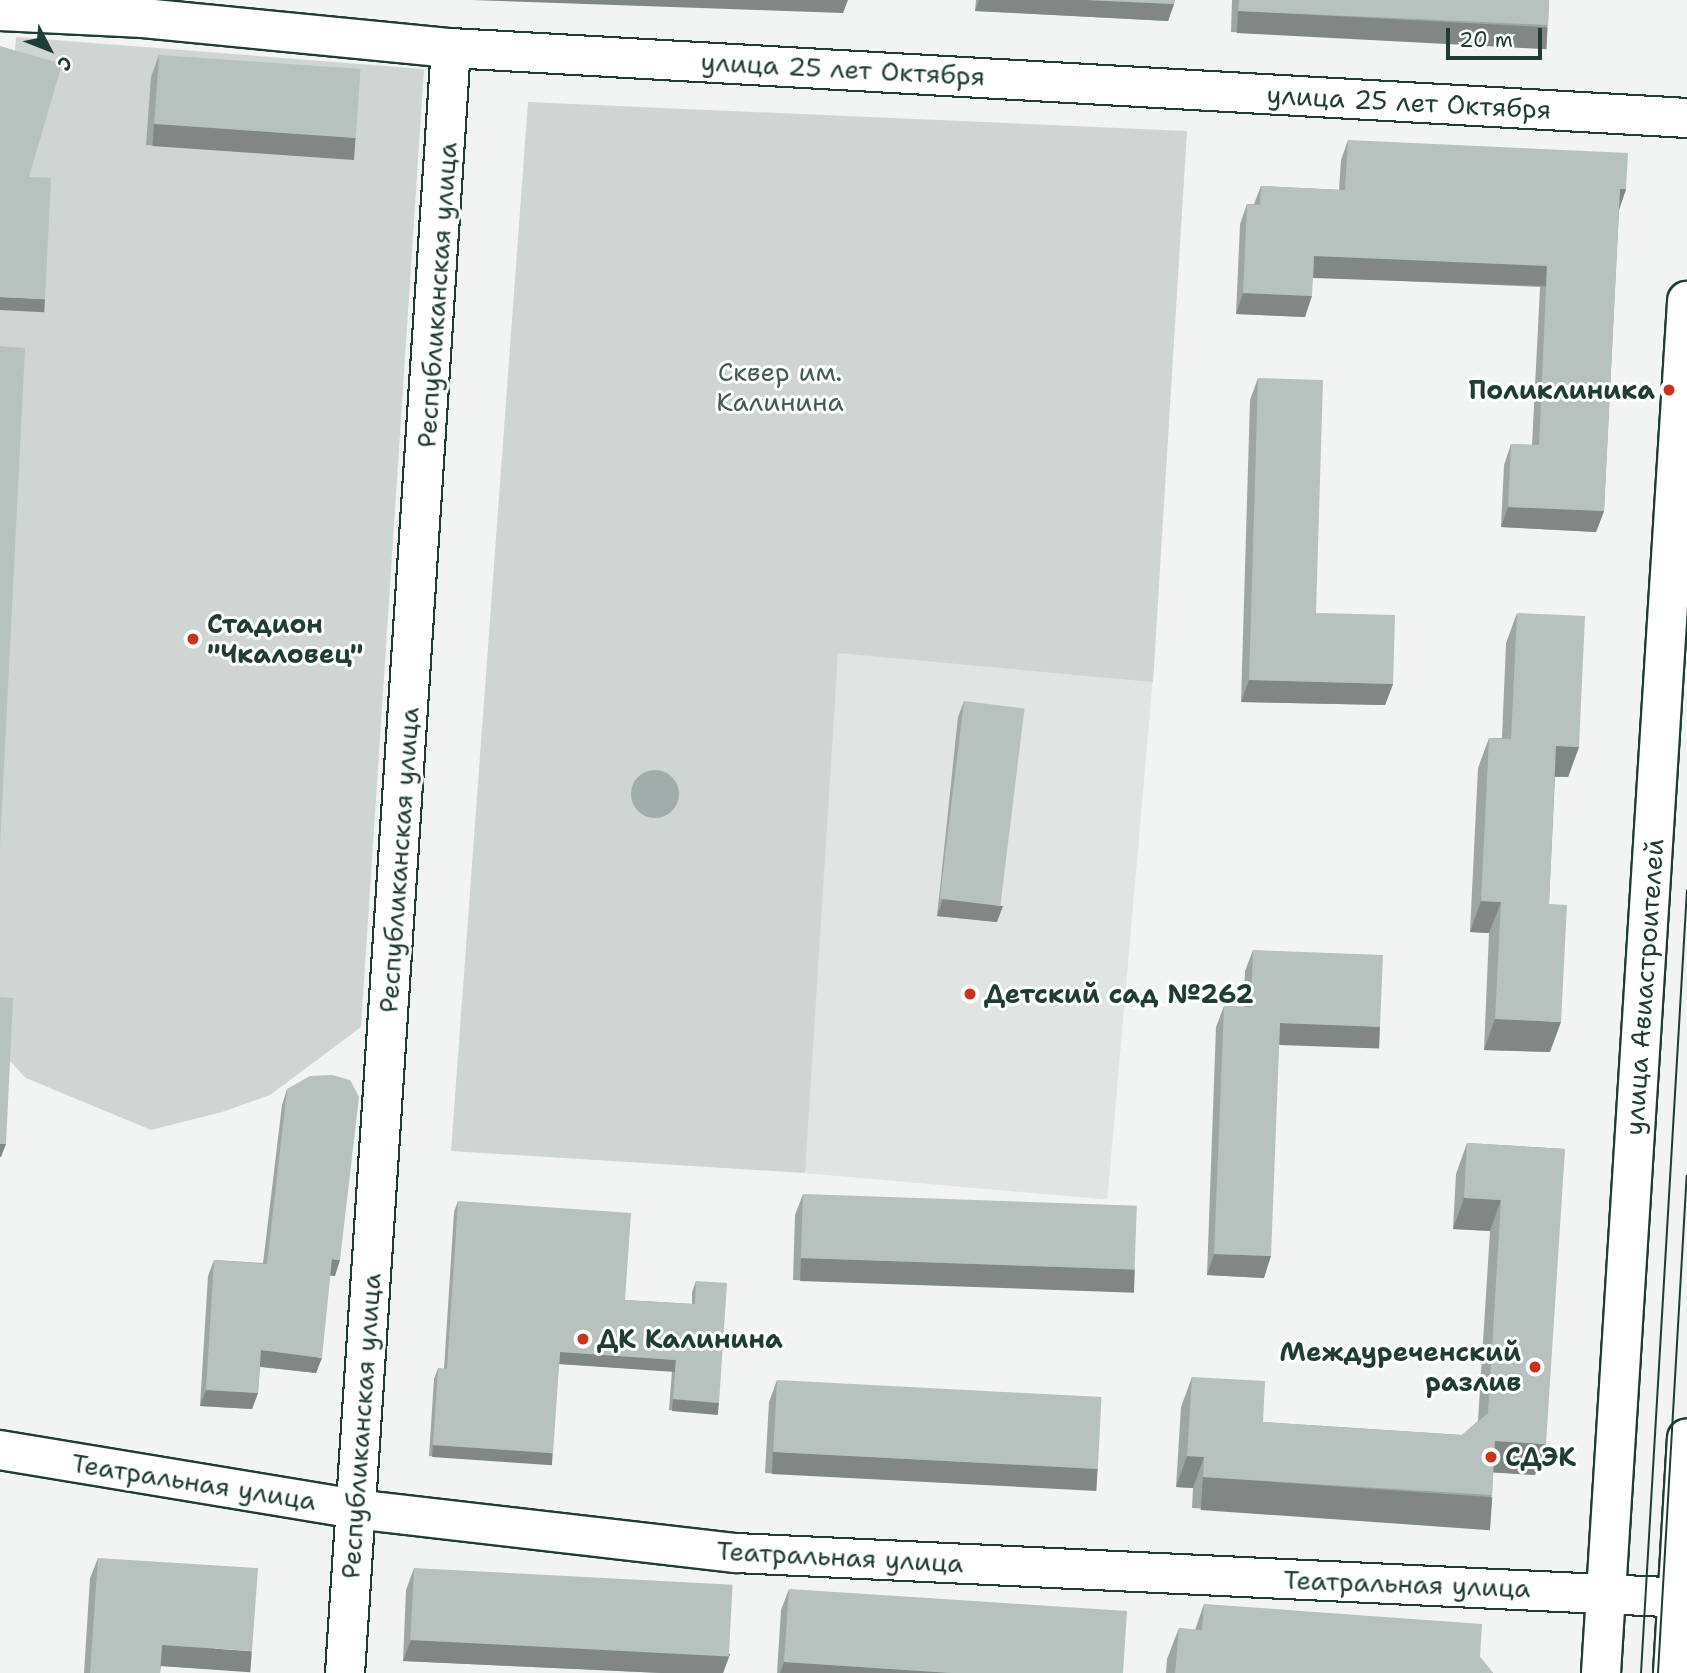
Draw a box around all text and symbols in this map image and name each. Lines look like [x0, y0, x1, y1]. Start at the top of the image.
north arrow [14, 14, 84, 84]
scale bar [1449, 14, 1545, 58]
text: 20 m [1459, 26, 1513, 54]
street label: улица 25 лет Октября [700, 46, 986, 92]
text: С [52, 51, 78, 76]
street label: улица 25 лет Октября [1266, 79, 1552, 125]
street label: Республиканская улица [411, 141, 463, 449]
park label: Сквер им. Калинина [716, 356, 844, 418]
place label: Поликлиника [1469, 374, 1655, 406]
marker: Поликлиника [1661, 382, 1677, 398]
place label: Стадион "Чкаловец" [207, 608, 363, 670]
marker: Стадион "Чкаловец" [185, 631, 201, 647]
street label: Республиканская улица [373, 706, 425, 1014]
street label: улица Авиастроителей [1618, 838, 1670, 1136]
place label: Детский сад №262 [984, 978, 1254, 1010]
marker: Детский сад №262 [962, 986, 978, 1002]
street label: Республиканская улица [335, 1272, 387, 1580]
place label: ДК Калинина [597, 1323, 783, 1355]
marker: ДК Калинина [575, 1331, 591, 1347]
place label: Междуреченский разлив [1279, 1336, 1521, 1398]
marker: Междуреченский разлив [1527, 1359, 1543, 1375]
place label: СДЭК [1505, 1441, 1576, 1473]
street label: Театральная улица [70, 1447, 318, 1517]
marker: СДЭК [1483, 1449, 1499, 1465]
street label: Театральная улица [716, 1535, 964, 1579]
street label: Театральная улица [1283, 1564, 1531, 1604]

